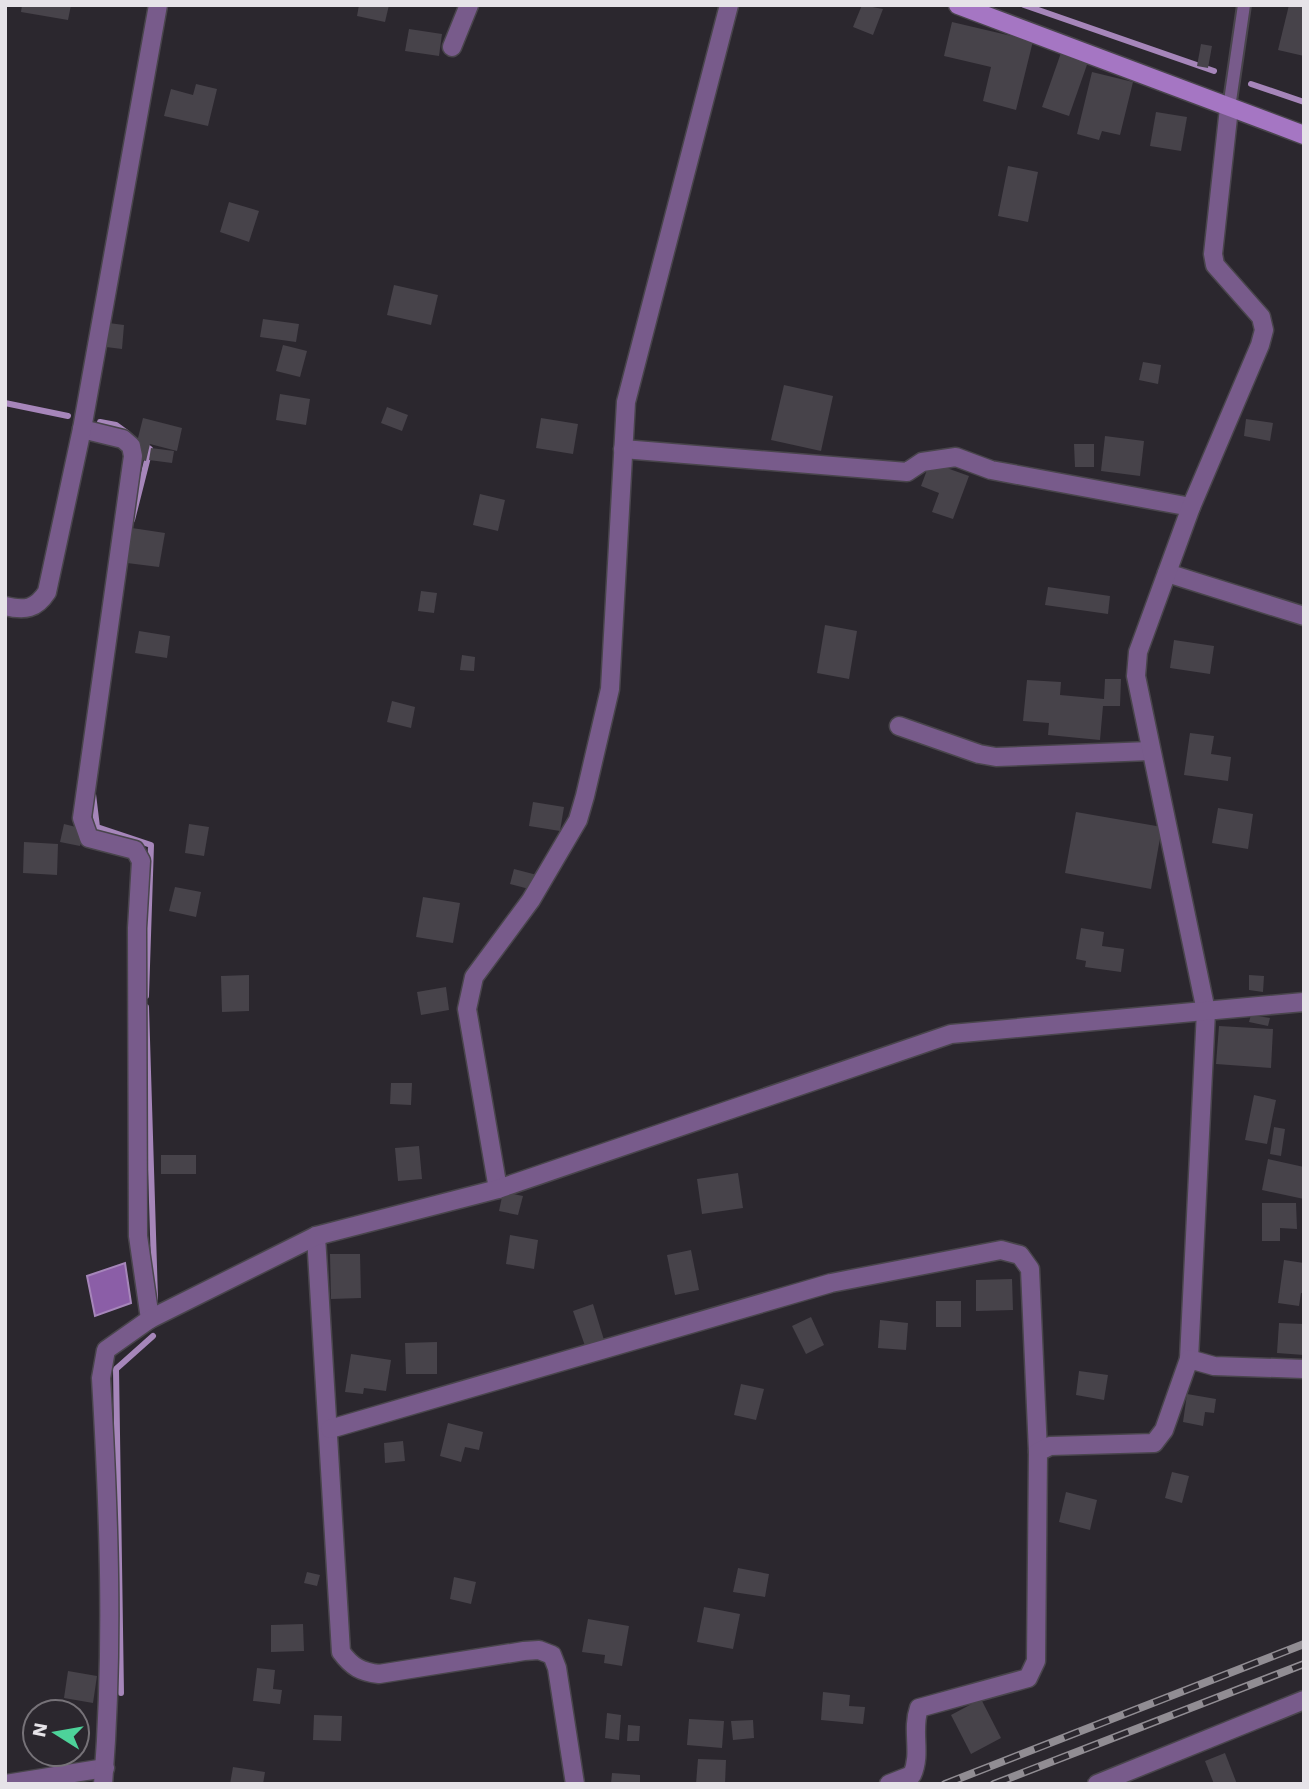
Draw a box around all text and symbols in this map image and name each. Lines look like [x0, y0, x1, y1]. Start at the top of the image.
north arrow [21, 1698, 91, 1768]
text: N [27, 1721, 52, 1739]

